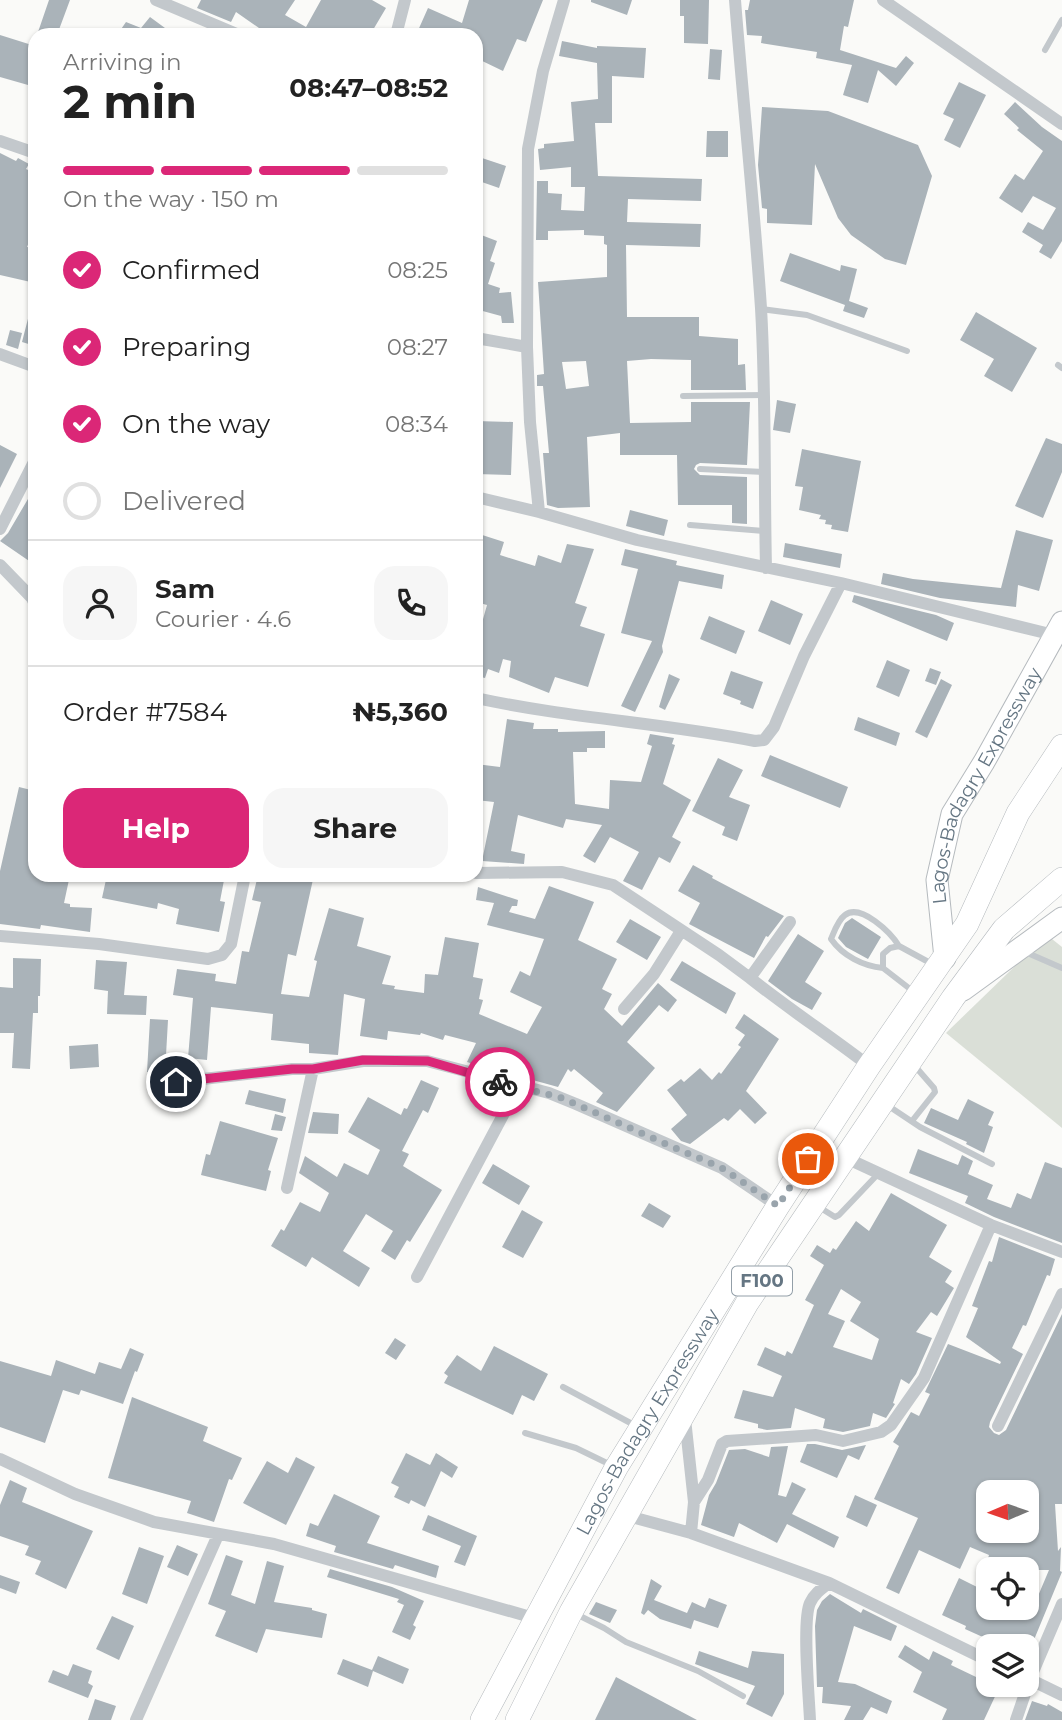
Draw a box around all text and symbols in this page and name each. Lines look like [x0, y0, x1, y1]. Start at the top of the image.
text: Arriving in [63, 48, 182, 76]
text: 08:47–08:52 [289, 72, 448, 104]
text: 2 min [63, 73, 197, 130]
text: On the way · 150 m [63, 185, 279, 213]
icon: check [63, 251, 101, 289]
text: Confirmed [122, 254, 261, 286]
text: 08:25 [387, 256, 448, 284]
icon: check [63, 328, 101, 366]
text: Preparing [122, 331, 251, 363]
text: 08:27 [387, 333, 448, 361]
icon: check [63, 405, 101, 443]
text: On the way [122, 408, 270, 440]
text: 08:34 [385, 410, 448, 438]
text: Delivered [122, 485, 246, 517]
button: person [63, 566, 137, 640]
button: phone [374, 566, 448, 640]
text: Sam [155, 573, 215, 605]
text: Courier · 4.6 [155, 605, 291, 633]
street label: Lagos-Badagry Expressway [926, 663, 1047, 905]
text: Order #7584 [63, 696, 227, 728]
text: ₦5,360 [352, 696, 448, 728]
button: Help [63, 788, 249, 868]
button: Share [263, 788, 448, 868]
courier [465, 1047, 535, 1117]
pin [146, 1052, 206, 1112]
icon: home [157, 1063, 195, 1101]
icon: bike [481, 1063, 519, 1101]
pin [778, 1129, 838, 1189]
icon: bag [789, 1140, 827, 1178]
road number: F100 [732, 1266, 792, 1296]
street label: Lagos-Badagry Expressway [571, 1304, 724, 1539]
north arrow [976, 1480, 1040, 1544]
map controls [976, 1480, 1039, 1697]
button: locate [976, 1557, 1039, 1620]
button: layers [976, 1634, 1039, 1697]

